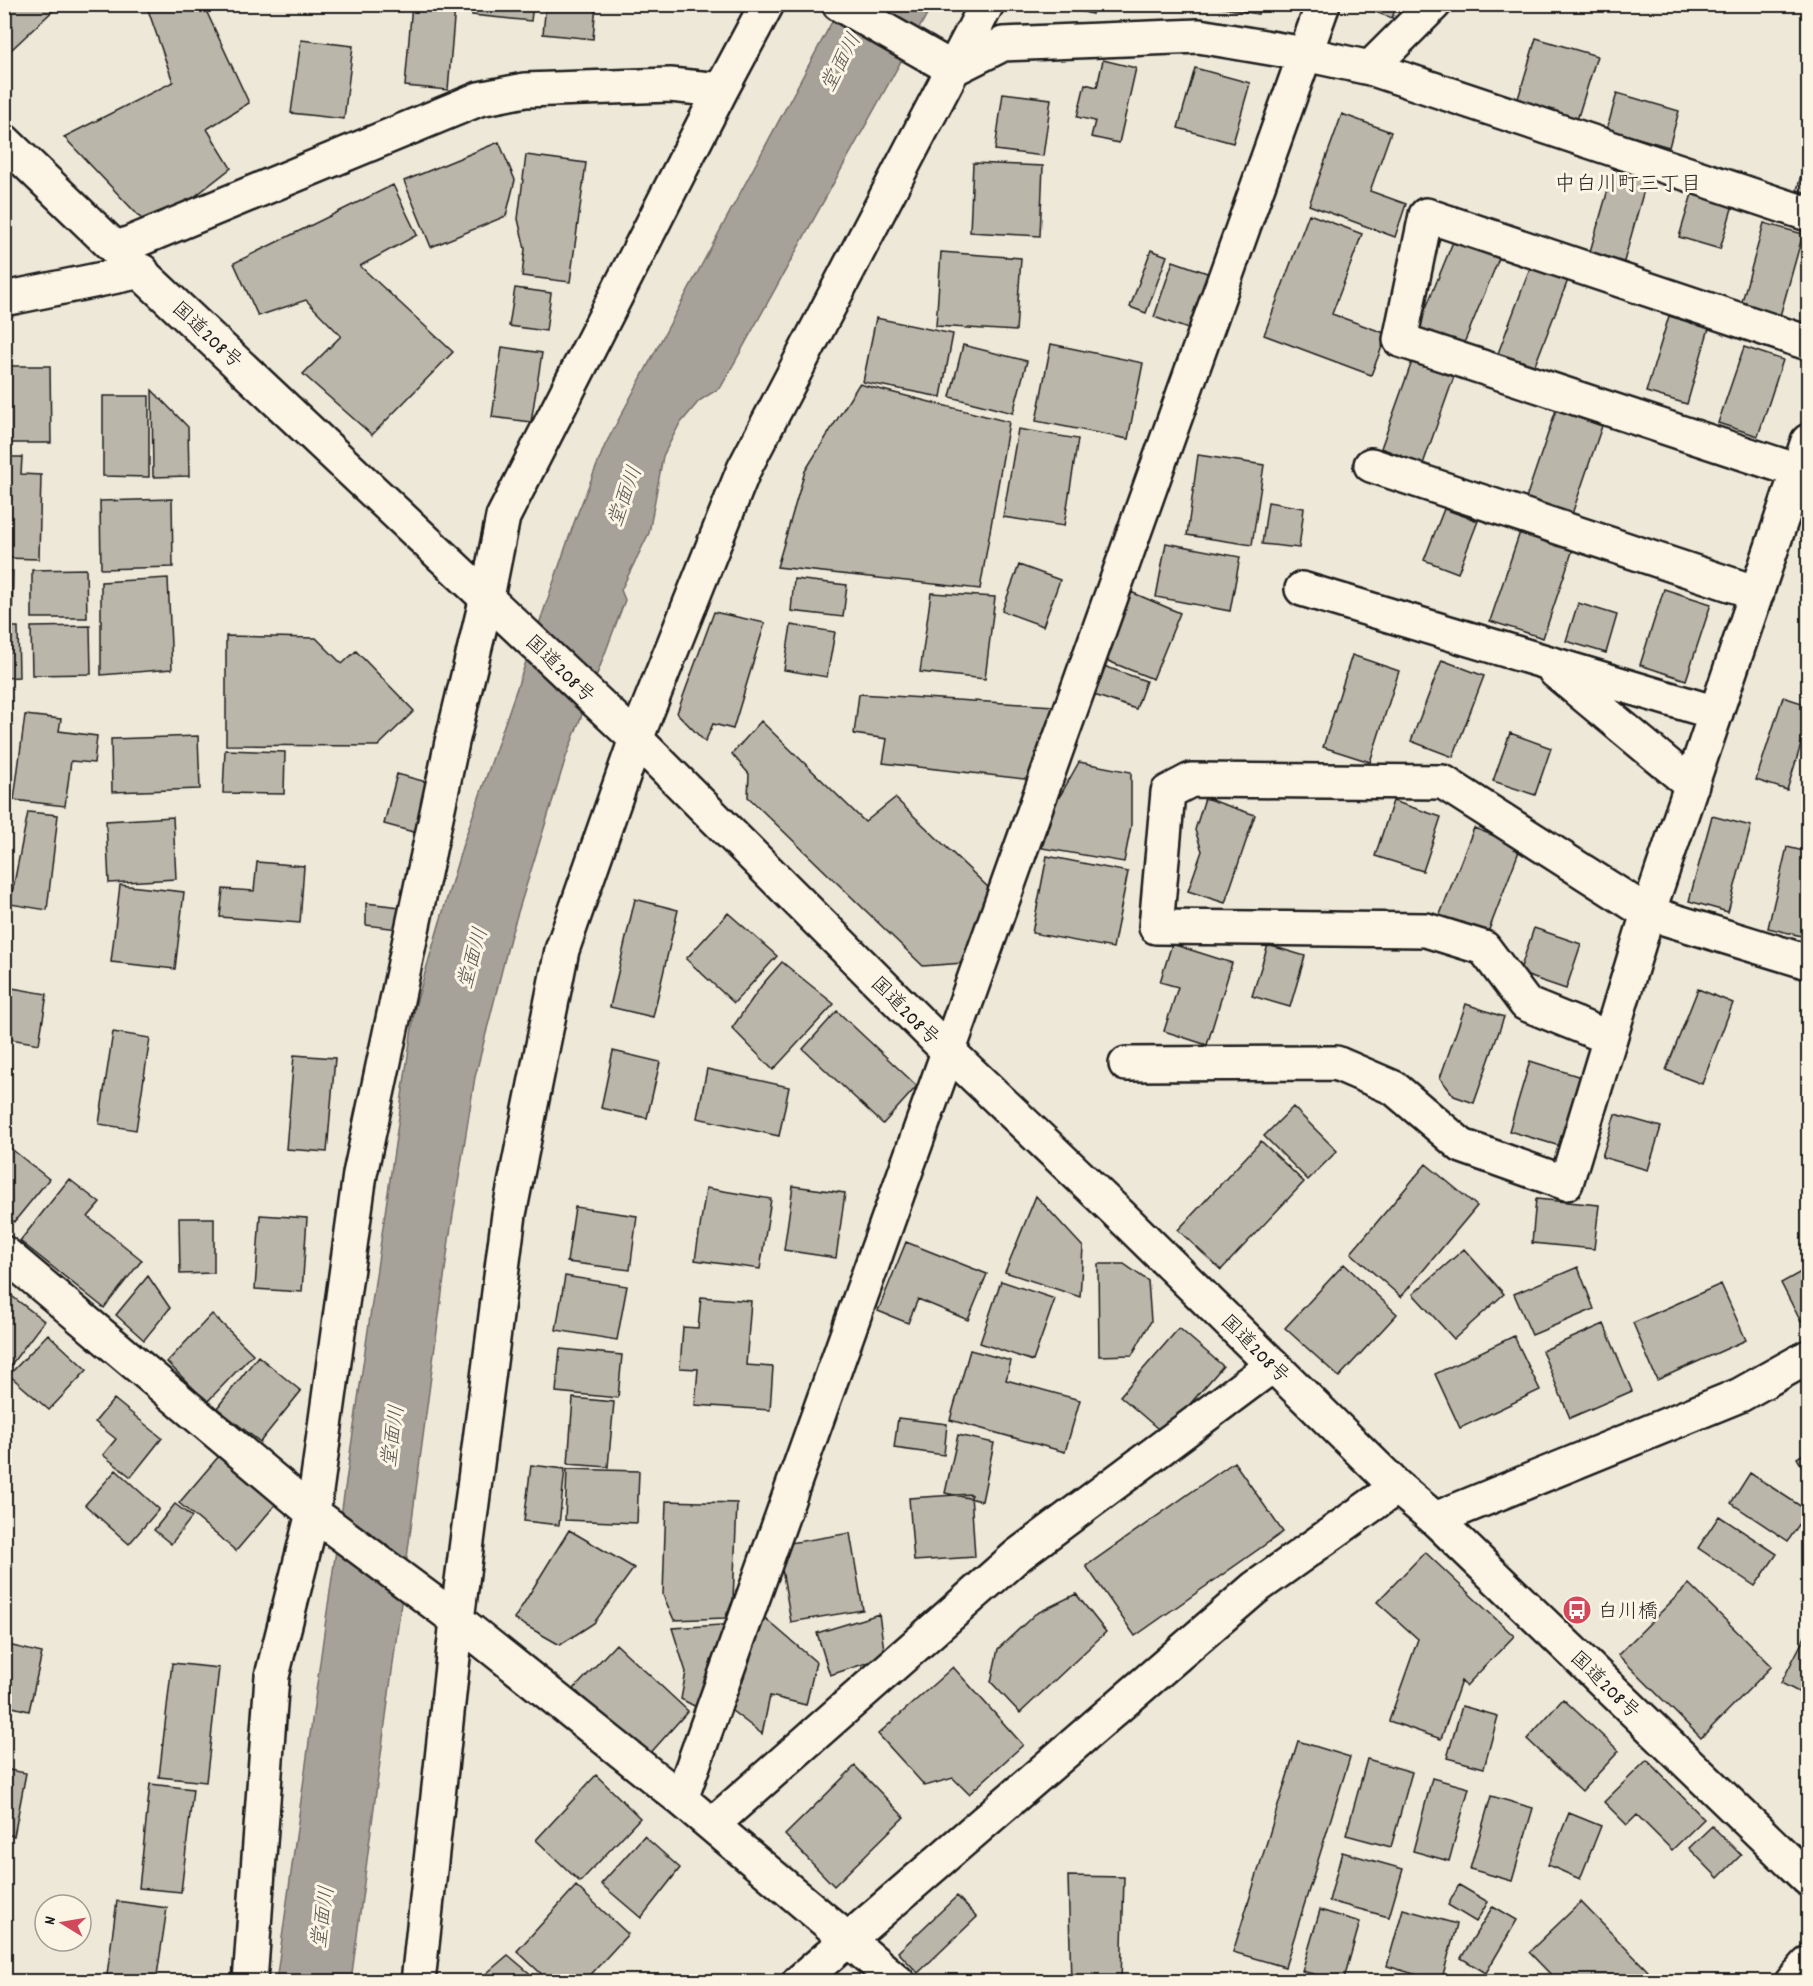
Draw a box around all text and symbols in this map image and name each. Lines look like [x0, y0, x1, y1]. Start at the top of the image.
water label: 堂面川 [815, 29, 871, 98]
district label: 中白川町三丁目 [1555, 171, 1702, 201]
street label: 国道208号 [164, 296, 248, 376]
water label: 堂面川 [602, 462, 652, 532]
street label: 国道208号 [518, 630, 600, 711]
water label: 堂面川 [452, 924, 498, 993]
street label: 国道208号 [863, 971, 945, 1053]
street label: 国道208号 [1213, 1309, 1295, 1391]
water label: 堂面川 [376, 1403, 414, 1470]
bus stop icon: 白川橋 [1561, 1594, 1593, 1626]
place label: 白川橋 [1598, 1599, 1658, 1627]
street label: 国道208号 [1563, 1646, 1645, 1727]
water label: 堂面川 [306, 1884, 344, 1951]
north arrow [33, 1893, 93, 1953]
text: N [39, 1914, 63, 1927]

